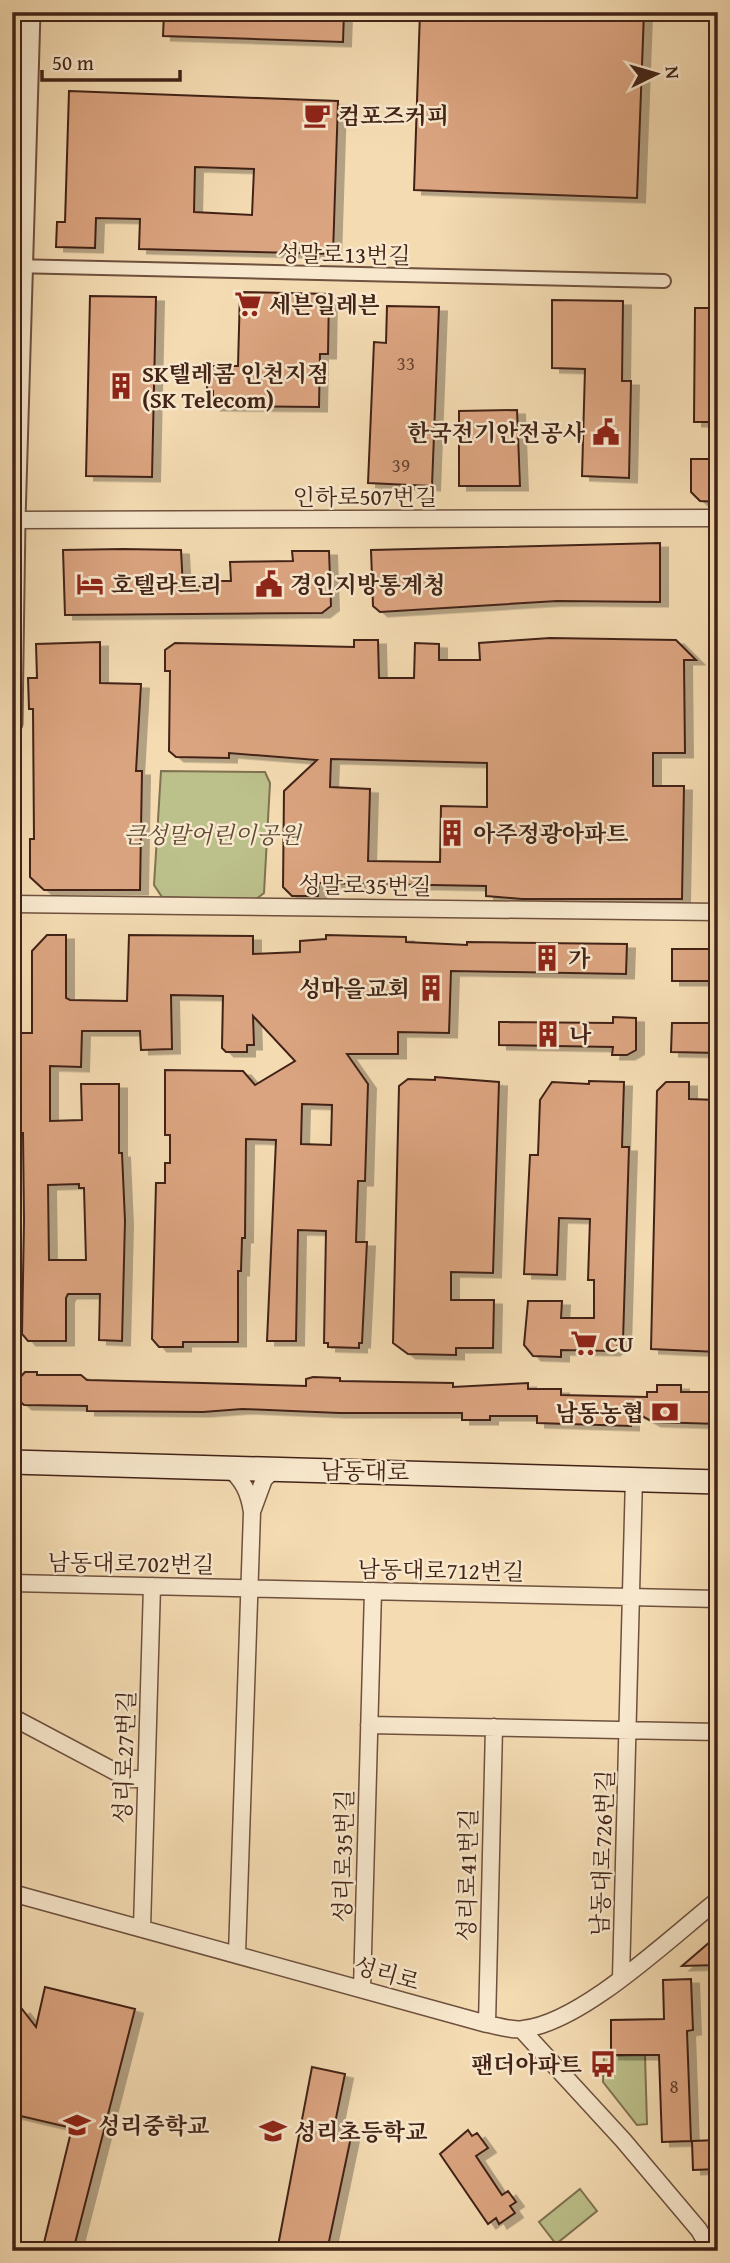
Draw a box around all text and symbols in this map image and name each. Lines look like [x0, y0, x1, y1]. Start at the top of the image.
scale bar [42, 38, 180, 82]
north arrow [622, 38, 692, 108]
text: 50 m [52, 47, 94, 78]
text: N [658, 65, 687, 80]
place label: 컴포즈커피 [338, 99, 449, 132]
cafe icon: 컴포즈커피 [302, 100, 332, 130]
street label: 성말로13번길 [277, 236, 411, 272]
place label: 세븐일레븐 [269, 288, 380, 321]
supermarket icon: 세븐일레븐 [233, 289, 263, 319]
house number: 33 [397, 349, 415, 377]
place label: SK텔레콤 인천지점 (SK Telecom) [142, 357, 329, 416]
building icon: SK텔레콤 인천지점 (SK Telecom) [106, 371, 136, 401]
place label: 한국전기안전공사 [407, 416, 586, 449]
public building icon: 한국전기안전공사 [591, 417, 621, 447]
house number: 39 [392, 451, 410, 479]
street label: 인하로507번길 [293, 480, 437, 513]
place label: 호텔라트리 [111, 568, 222, 601]
place label: 경인지방통계청 [290, 568, 446, 601]
hotel icon: 호텔라트리 [75, 569, 105, 599]
public building icon: 경인지방통계청 [254, 569, 284, 599]
place label: 아주정광아파트 [473, 817, 629, 850]
park label: 큰성말어린이공원 [123, 818, 303, 851]
building icon: 아주정광아파트 [437, 818, 467, 848]
street label: 성말로35번길 [298, 867, 432, 903]
place label: 가 [568, 942, 591, 975]
building icon: 가 [532, 943, 562, 973]
place label: 성마을교회 [299, 972, 410, 1005]
building icon: 성마을교회 [416, 973, 446, 1003]
place label: 나 [569, 1018, 592, 1051]
building icon: 나 [533, 1019, 563, 1049]
place label: CU [605, 1327, 634, 1360]
supermarket icon: CU [569, 1328, 599, 1358]
place label: 남동농협 [555, 1396, 644, 1429]
bank icon: 남동농협 [650, 1397, 680, 1427]
street label: 남동대로 [320, 1454, 410, 1488]
street label: 남동대로702번길 [47, 1545, 215, 1581]
street label: 남동대로712번길 [357, 1552, 525, 1588]
street label: 성리로27번길 [105, 1690, 143, 1824]
street label: 남동대로726번길 [583, 1769, 621, 1937]
street label: 성리로35번길 [325, 1789, 361, 1923]
street label: 성리로41번길 [449, 1808, 485, 1942]
street label: 성리로 [350, 1948, 424, 1998]
place label: 팬더아파트 [471, 2048, 582, 2081]
bus stop icon: 팬더아파트 [588, 2049, 618, 2079]
house number: 8 [669, 2072, 679, 2100]
place label: 성리중학교 [98, 2109, 210, 2142]
school or university icon: 성리중학교 [62, 2110, 92, 2140]
place label: 성리초등학교 [294, 2115, 428, 2148]
school or university icon: 성리초등학교 [258, 2116, 288, 2146]

